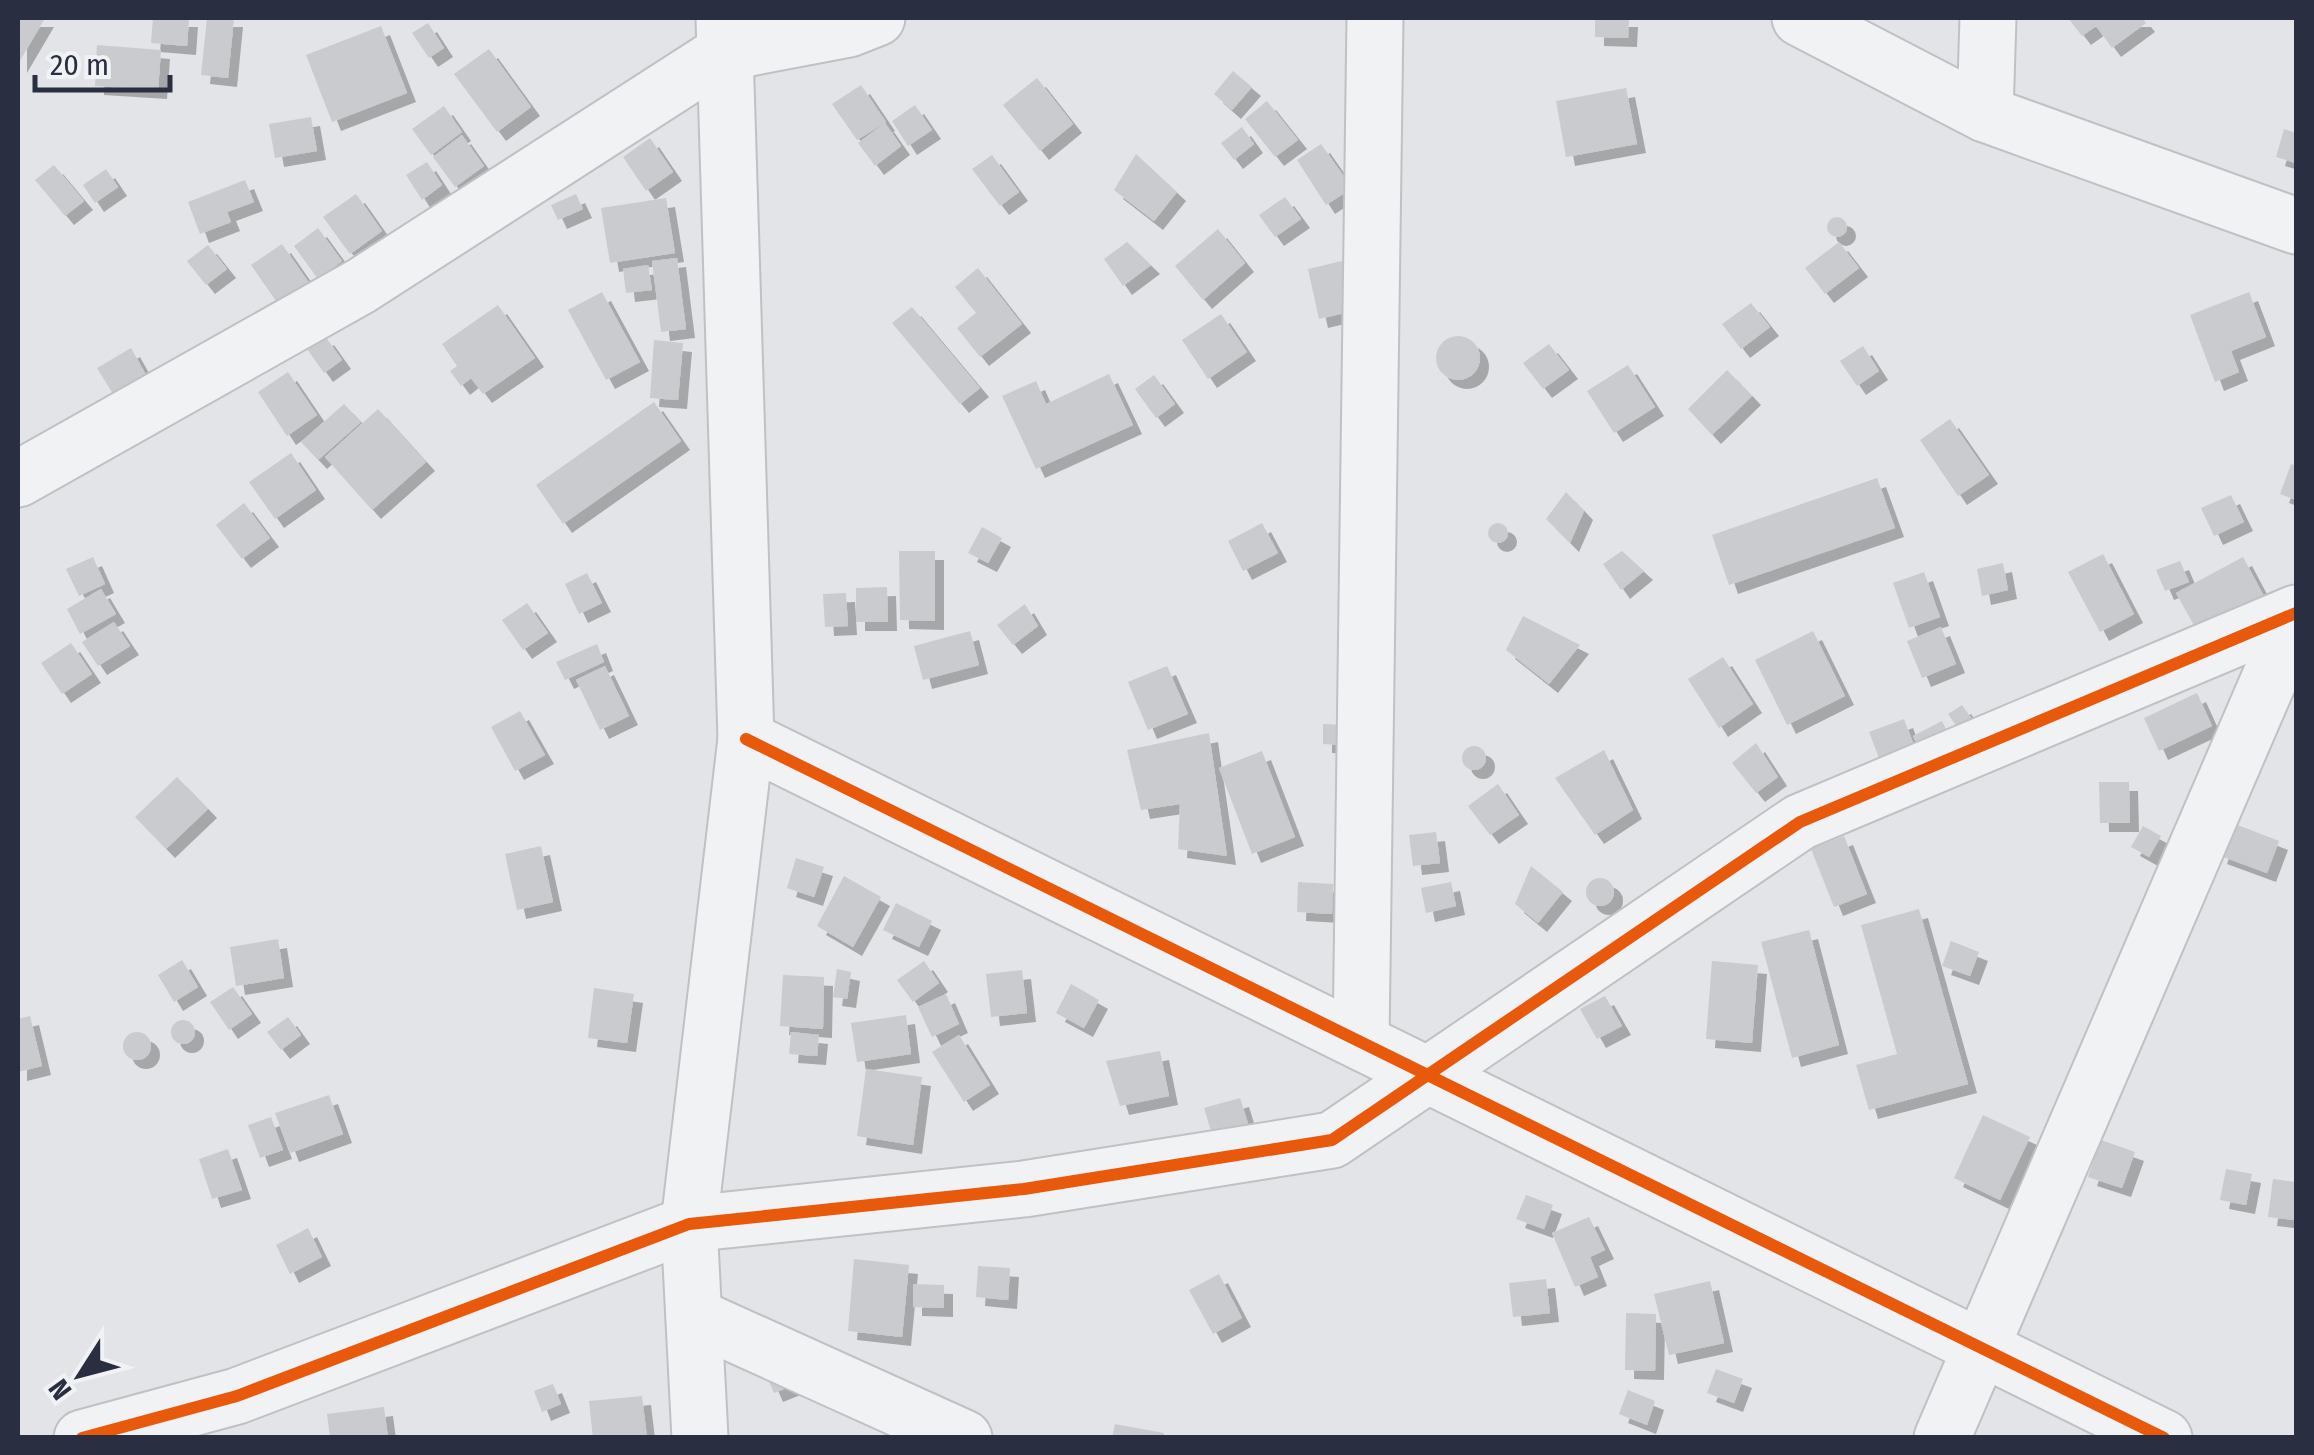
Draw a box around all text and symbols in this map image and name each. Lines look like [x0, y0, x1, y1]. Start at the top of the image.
scale bar [35, 30, 170, 92]
text: 20 m [50, 47, 109, 83]
north arrow [30, 1325, 130, 1425]
text: N [42, 1373, 78, 1406]

